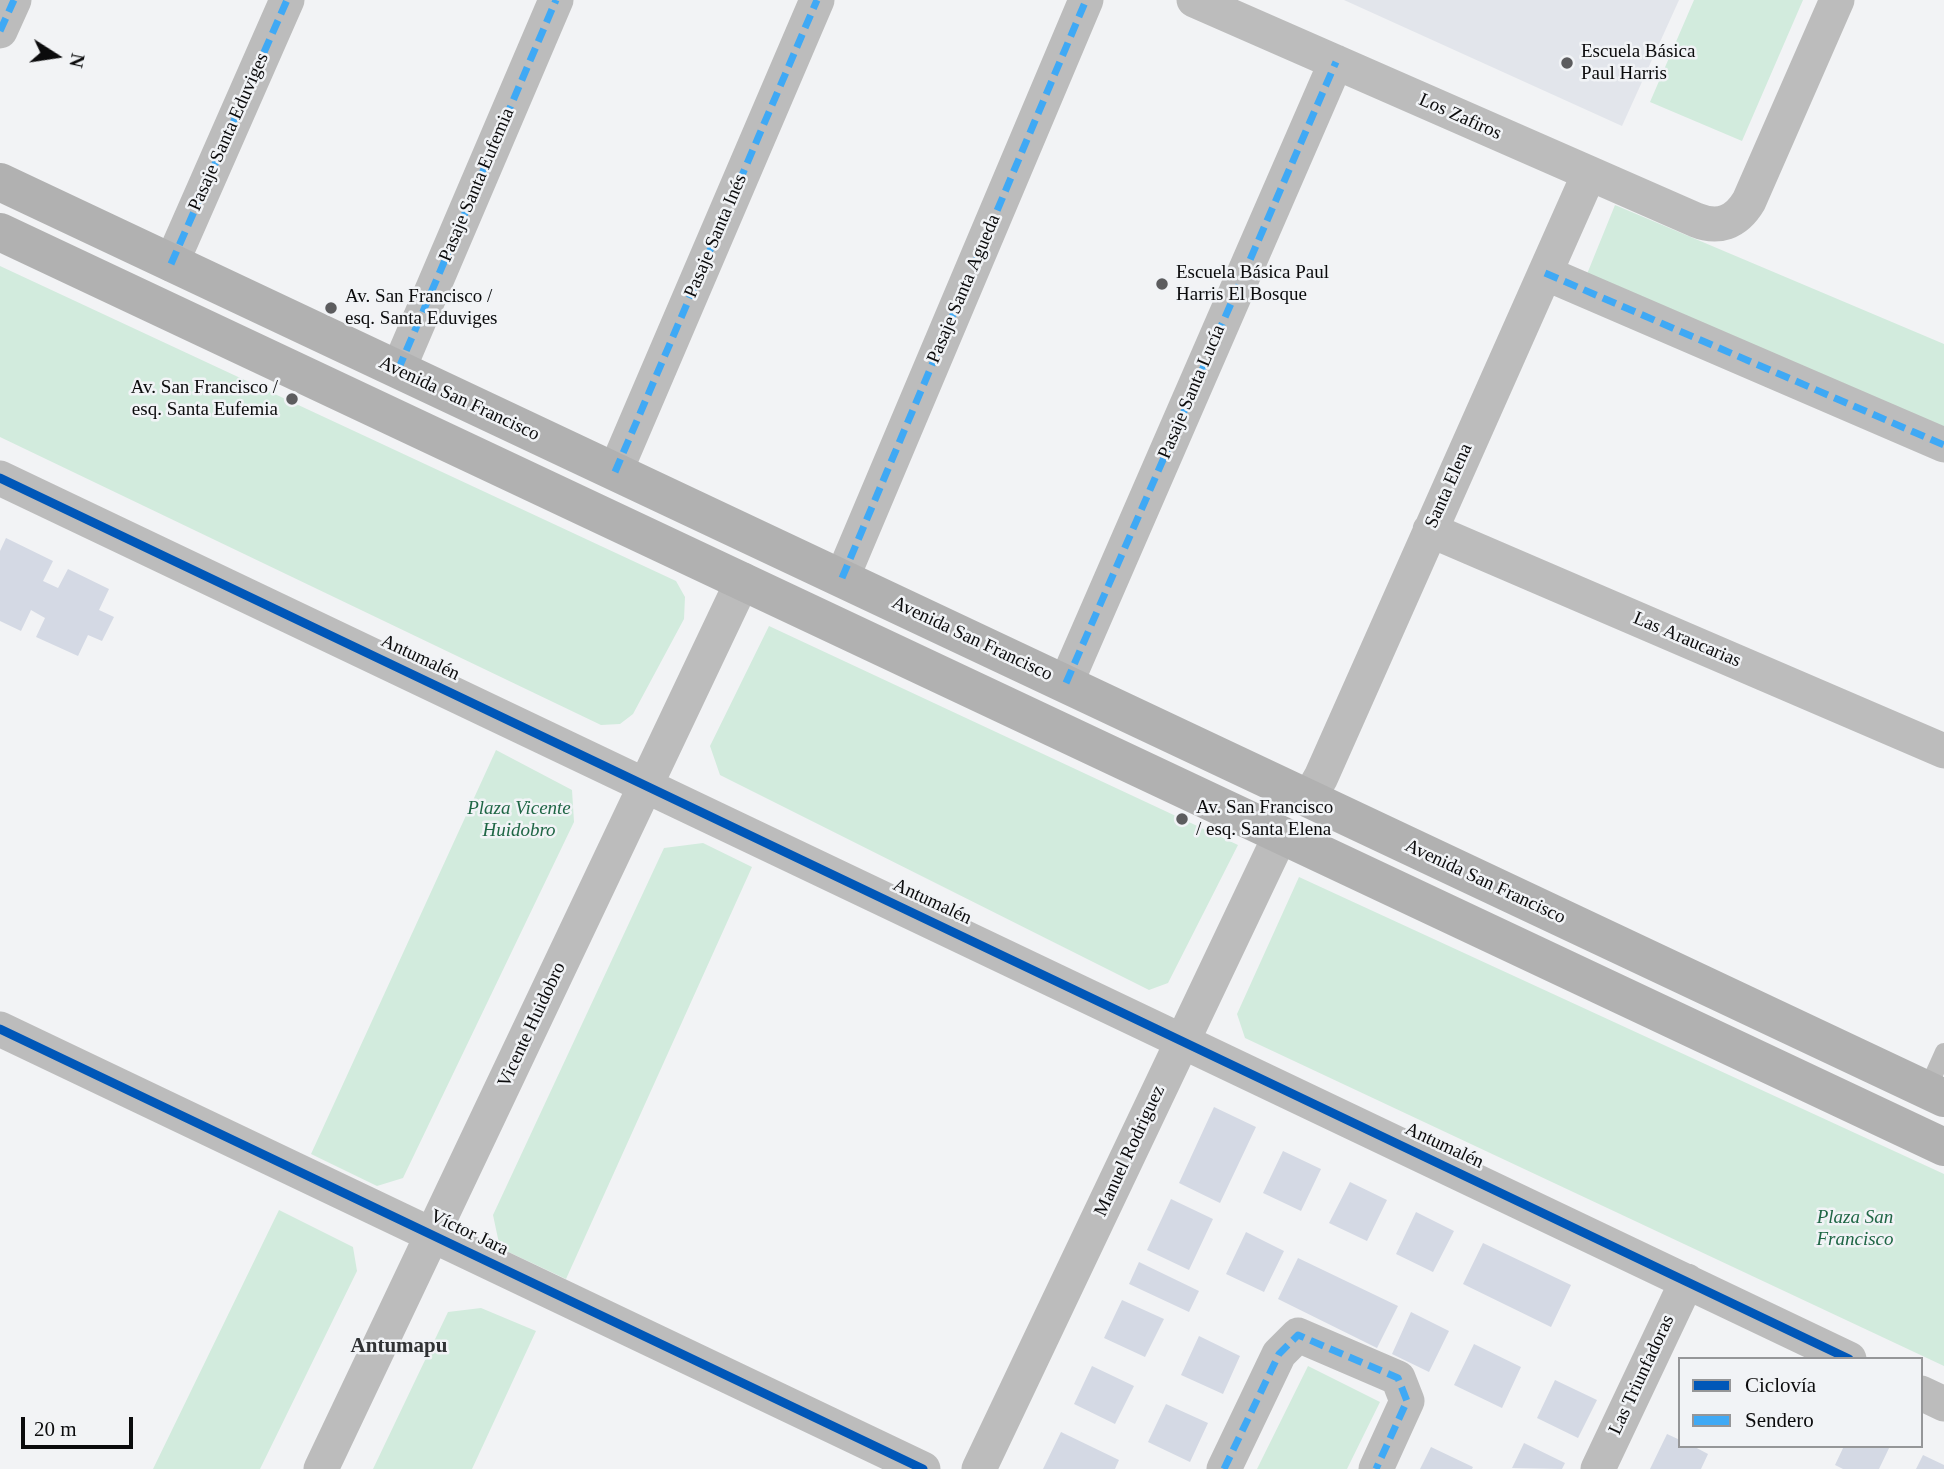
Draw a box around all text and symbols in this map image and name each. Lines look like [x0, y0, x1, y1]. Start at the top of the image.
north arrow [21, 21, 91, 91]
place label: Escuela Básica Paul Harris [1581, 41, 1695, 85]
street label: Pasaje Santa Eduviges [184, 49, 274, 215]
text: N [65, 52, 89, 69]
marker: Escuela Básica Paul Harris [1559, 55, 1575, 71]
street label: Los Zafiros [1415, 89, 1505, 145]
street label: Pasaje Santa Eufemia [434, 105, 520, 265]
street label: Pasaje Santa Inés [680, 171, 752, 301]
street label: Pasaje Santa Agueda [922, 211, 1006, 367]
place label: Escuela Básica Paul Harris El Bosque [1176, 262, 1329, 306]
marker: Escuela Básica Paul Harris El Bosque [1154, 276, 1170, 292]
place label: Av. San Francisco / esq. Santa Eduviges [345, 286, 498, 330]
marker: Av. San Francisco / esq. Santa Eduviges [323, 300, 339, 316]
street label: Pasaje Santa Lucía [1153, 321, 1231, 463]
street label: Avenida San Francisco [375, 352, 543, 446]
place label: Av. San Francisco / esq. Santa Eufemia [131, 377, 278, 421]
marker: Av. San Francisco / esq. Santa Eufemia [284, 391, 300, 407]
street label: Santa Elena [1420, 440, 1478, 532]
street label: Avenida San Francisco [888, 592, 1056, 686]
street label: Las Araucarias [1630, 607, 1744, 673]
street label: Antumalén [377, 630, 463, 686]
place label: Av. San Francisco / esq. Santa Elena [1196, 797, 1333, 841]
park label: Plaza Vicente Huidobro [467, 798, 571, 842]
marker: Av. San Francisco / esq. Santa Elena [1174, 811, 1190, 827]
street label: Avenida San Francisco [1401, 835, 1569, 929]
street label: Antumalén [889, 874, 975, 930]
street label: Vicente Huidobro [493, 959, 571, 1091]
street label: Manuel Rodriguez [1090, 1082, 1170, 1220]
street label: Antumalén [1401, 1118, 1487, 1174]
street label: Víctor Jara [426, 1205, 512, 1261]
park label: Plaza San Francisco [1816, 1207, 1894, 1251]
street label: Las Triunfadoras [1604, 1311, 1680, 1439]
district label: Antumapu [351, 1334, 447, 1360]
legend [1678, 1357, 1923, 1448]
text: Ciclovía [1745, 1373, 1816, 1397]
scale bar [24, 1402, 136, 1446]
text: Sendero [1745, 1408, 1814, 1432]
text: 20 m [34, 1417, 77, 1441]

